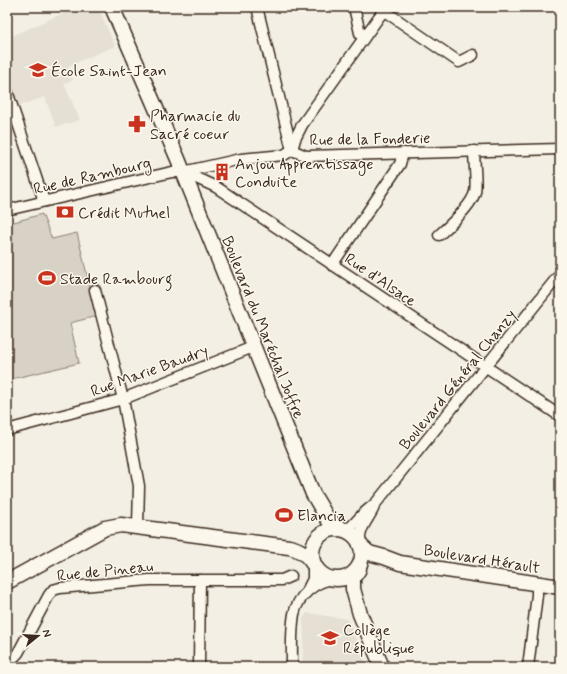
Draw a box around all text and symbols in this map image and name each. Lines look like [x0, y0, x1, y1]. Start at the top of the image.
school or university icon: École Saint-Jean [28, 60, 48, 80]
place label: École Saint-Jean [51, 61, 167, 82]
place label: Pharmacie du Sacré coeur [150, 106, 240, 145]
pharmacy icon: Pharmacie du Sacré coeur [127, 114, 147, 134]
street label: Rue de la Fonderie [309, 128, 431, 151]
street label: Rue de Rambourg [31, 153, 153, 201]
place label: Anjou Apprentissage Conduite [235, 154, 373, 193]
building icon: Anjou Apprentissage Conduite [212, 162, 232, 182]
bank icon: Crédit Mutuel [55, 202, 75, 222]
place label: Crédit Mutuel [78, 203, 170, 224]
street label: Boulevard du Maréchal Joffre [216, 233, 309, 423]
street label: Rue d’Alsace [340, 248, 421, 312]
sports icon: Stade Rambourg [37, 268, 57, 288]
place label: Stade Rambourg [60, 269, 173, 291]
street label: Boulevard Général Chanzy [395, 305, 521, 455]
street label: Rue Marie Baudry [88, 340, 211, 402]
sports icon: Elancia [274, 505, 294, 525]
place label: Elancia [297, 506, 346, 527]
street label: Boulevard Hérault [422, 540, 542, 579]
street label: Rue de Pineau [56, 556, 154, 587]
north arrow [18, 616, 58, 656]
place label: Collège République [343, 620, 414, 659]
text: N [39, 628, 54, 639]
school or university icon: Collège République [320, 628, 340, 648]

